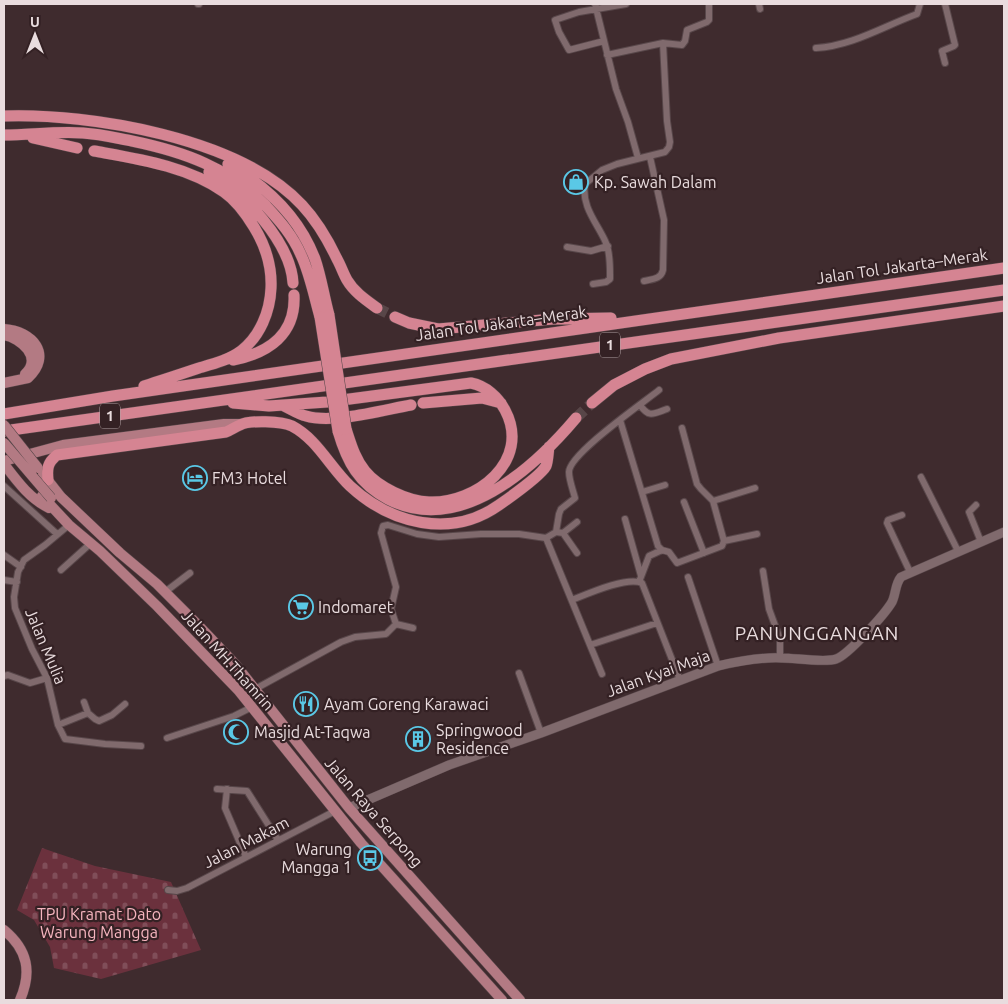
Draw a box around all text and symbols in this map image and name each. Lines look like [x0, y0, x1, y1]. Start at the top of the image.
north arrow [10, 10, 60, 60]
text: U [30, 14, 40, 30]
shop icon: Kp. Sawah Dalam [563, 169, 589, 195]
place label: Kp. Sawah Dalam [594, 173, 716, 191]
street label: Jalan Tol Jakarta–Merak [815, 245, 989, 287]
street label: Jalan Tol Jakarta–Merak [414, 302, 588, 344]
road number: 1 [600, 332, 620, 358]
road number: 1 [100, 404, 120, 428]
hotel icon: FM3 Hotel [182, 465, 208, 491]
place label: FM3 Hotel [212, 469, 287, 487]
supermarket icon: Indomaret [288, 594, 314, 620]
place label: Indomaret [318, 598, 394, 616]
street label: Jalan Mulia [22, 605, 70, 687]
street label: Jalan MH.Thamrin [178, 606, 278, 714]
district label: PANUNGGANGAN [735, 622, 899, 644]
street label: Jalan Kyai Maja [604, 646, 712, 700]
restaurant icon: Ayam Goreng Karawaci [293, 691, 319, 717]
place label: Ayam Goreng Karawaci [324, 695, 489, 713]
mosque icon: Masjid At-Taqwa [223, 719, 249, 745]
place label: Springwood Residence [436, 721, 523, 757]
place label: Masjid At-Taqwa [254, 723, 371, 741]
building icon: Springwood Residence [405, 726, 431, 752]
street label: Jalan Raya Serpong [321, 753, 427, 871]
street label: Jalan Makam [200, 813, 292, 871]
place label: Warung Mangga 1 [281, 840, 352, 876]
bus stop icon: Warung Mangga 1 [357, 845, 383, 871]
park label: TPU Kramat Dato Warung Mangga [37, 905, 161, 941]

